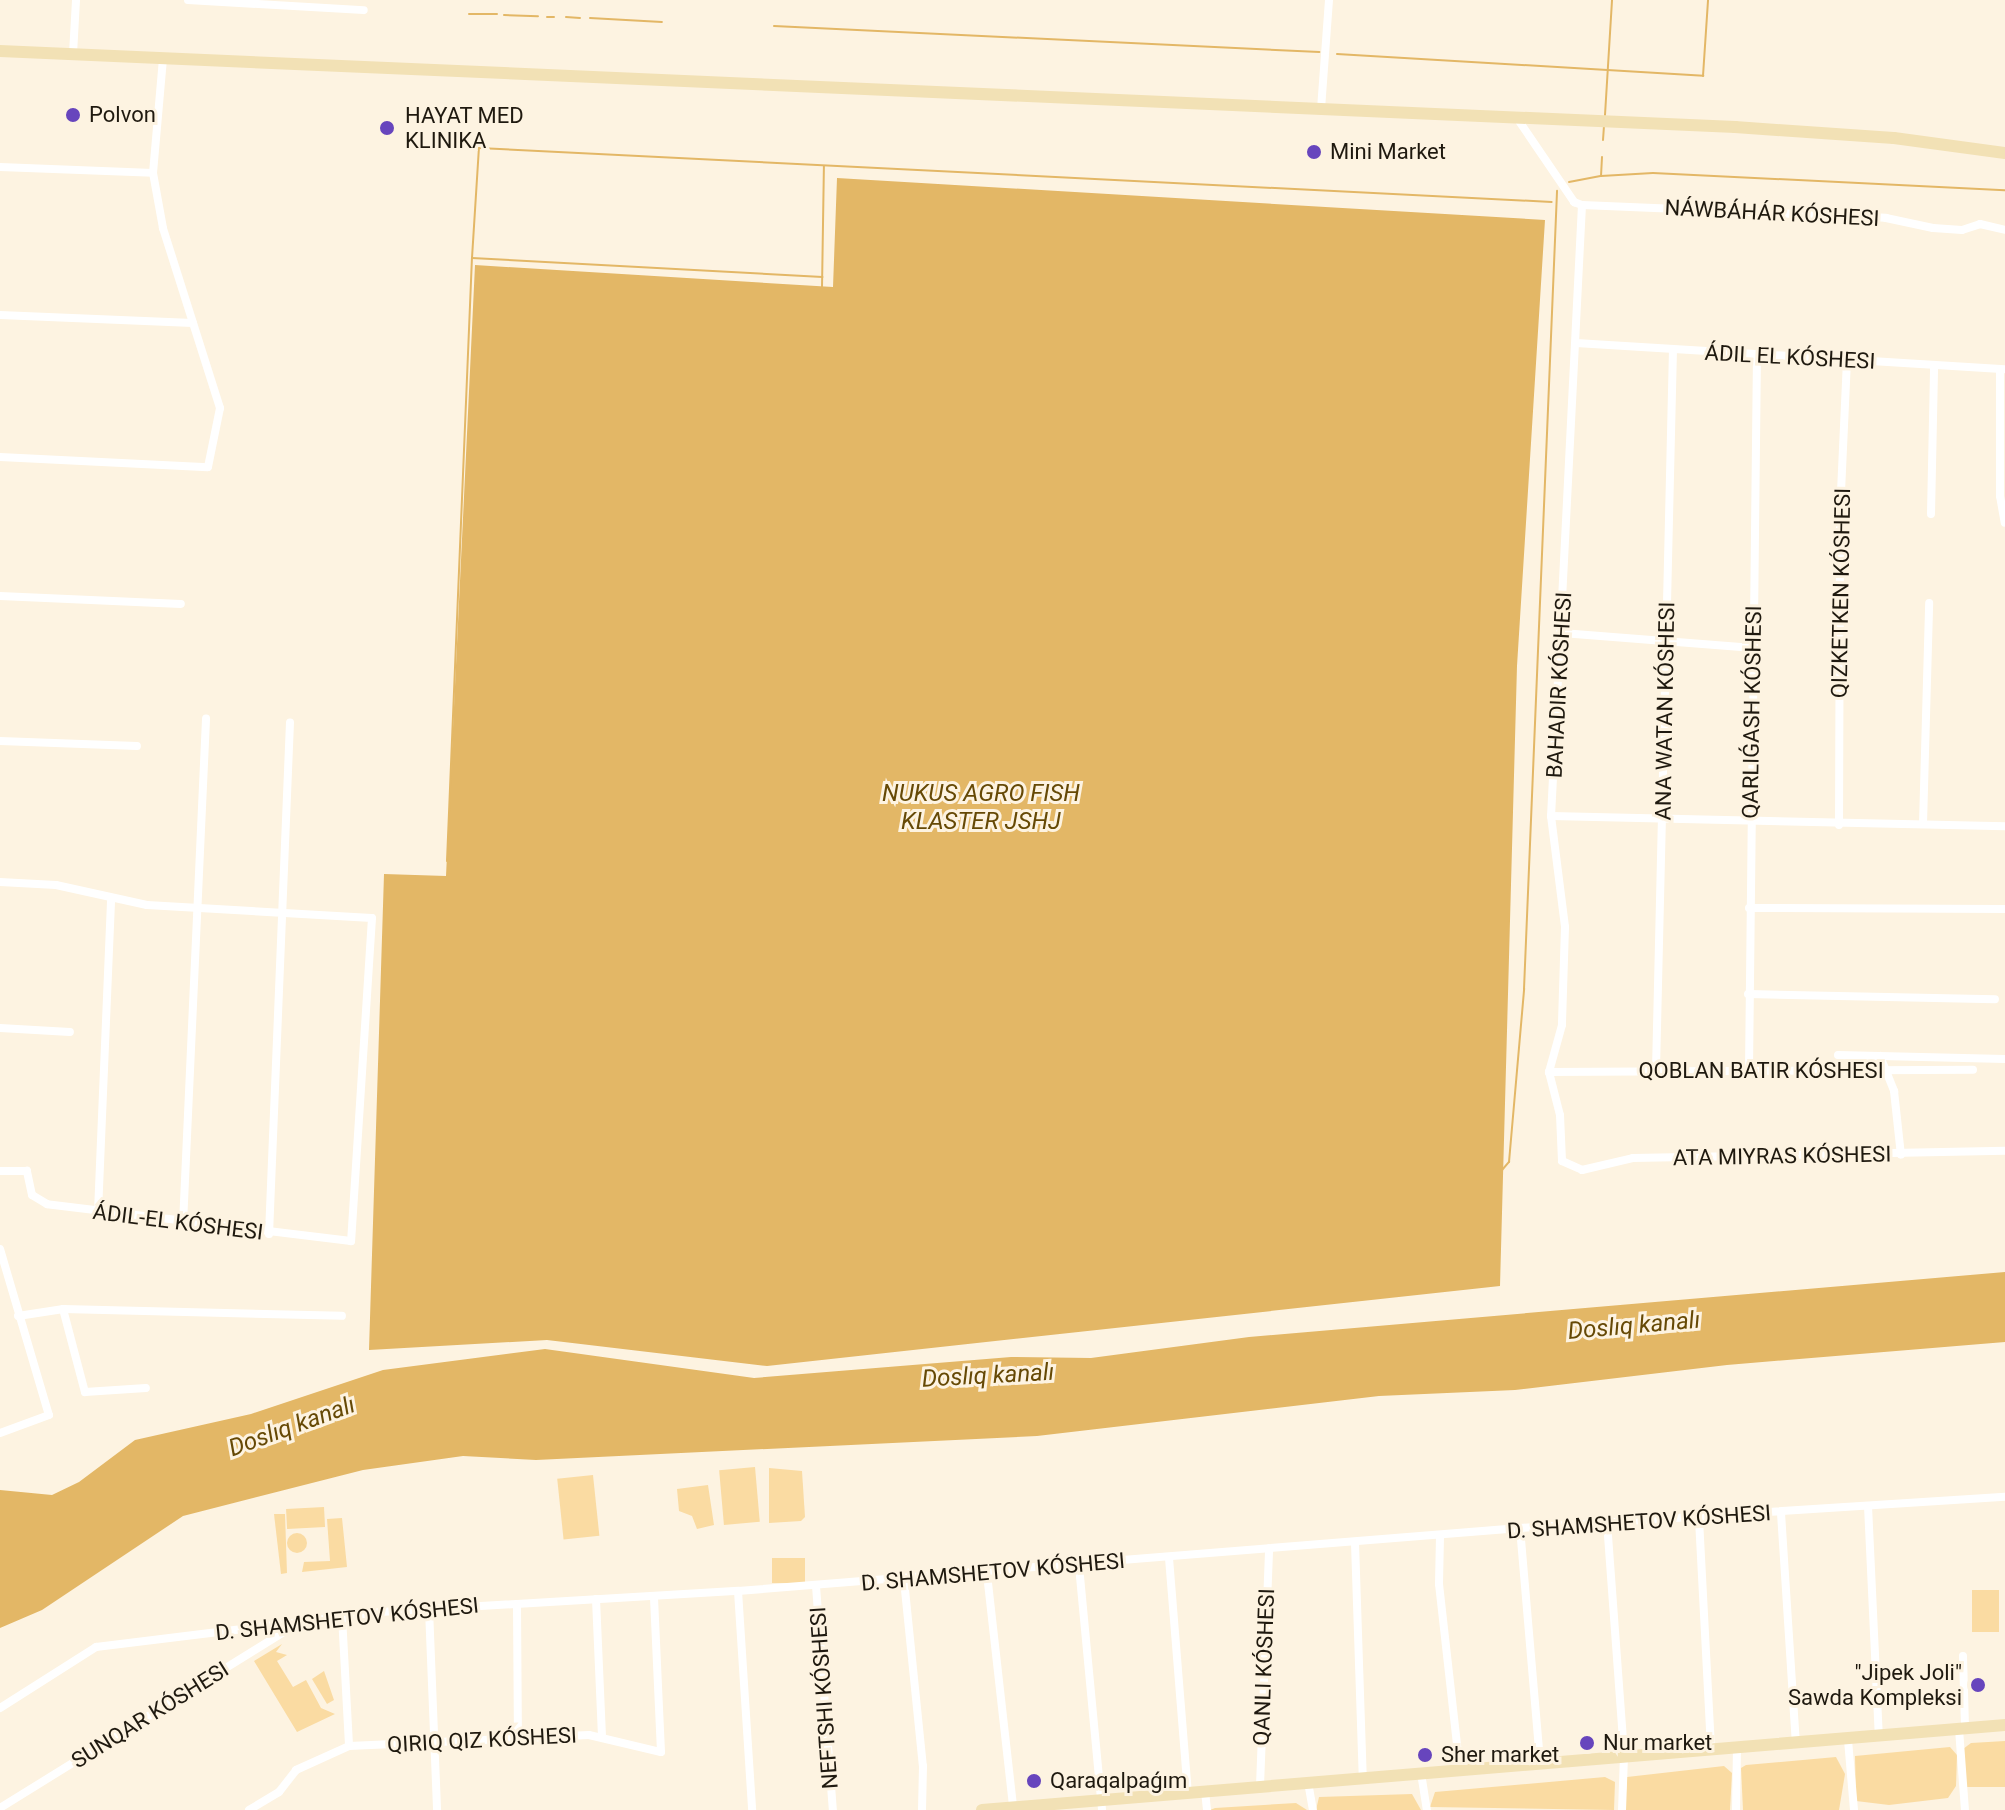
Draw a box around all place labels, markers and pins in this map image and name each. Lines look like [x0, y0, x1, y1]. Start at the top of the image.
place label: Polvon [89, 102, 156, 128]
place label: HAYAT MED KLINIKA [405, 102, 524, 154]
marker: Polvon [64, 106, 82, 124]
marker: HAYAT MED KLINIKA [376, 117, 398, 139]
place label: Mini Market [1330, 139, 1446, 165]
marker: Mini Market [1305, 143, 1323, 161]
place label: "Jipek Joli" Sawda Kompleksi [1788, 1659, 1962, 1710]
marker: "Jipek Joli" Sawda Kompleksi [1969, 1676, 1987, 1694]
place label: Nur market [1603, 1730, 1712, 1756]
marker: Nur market [1578, 1734, 1596, 1752]
place label: Sher market [1441, 1742, 1559, 1768]
marker: Sher market [1416, 1746, 1434, 1764]
place label: Qaraqalpaǵım [1050, 1768, 1187, 1794]
marker: Qaraqalpaǵım [1025, 1772, 1043, 1790]

